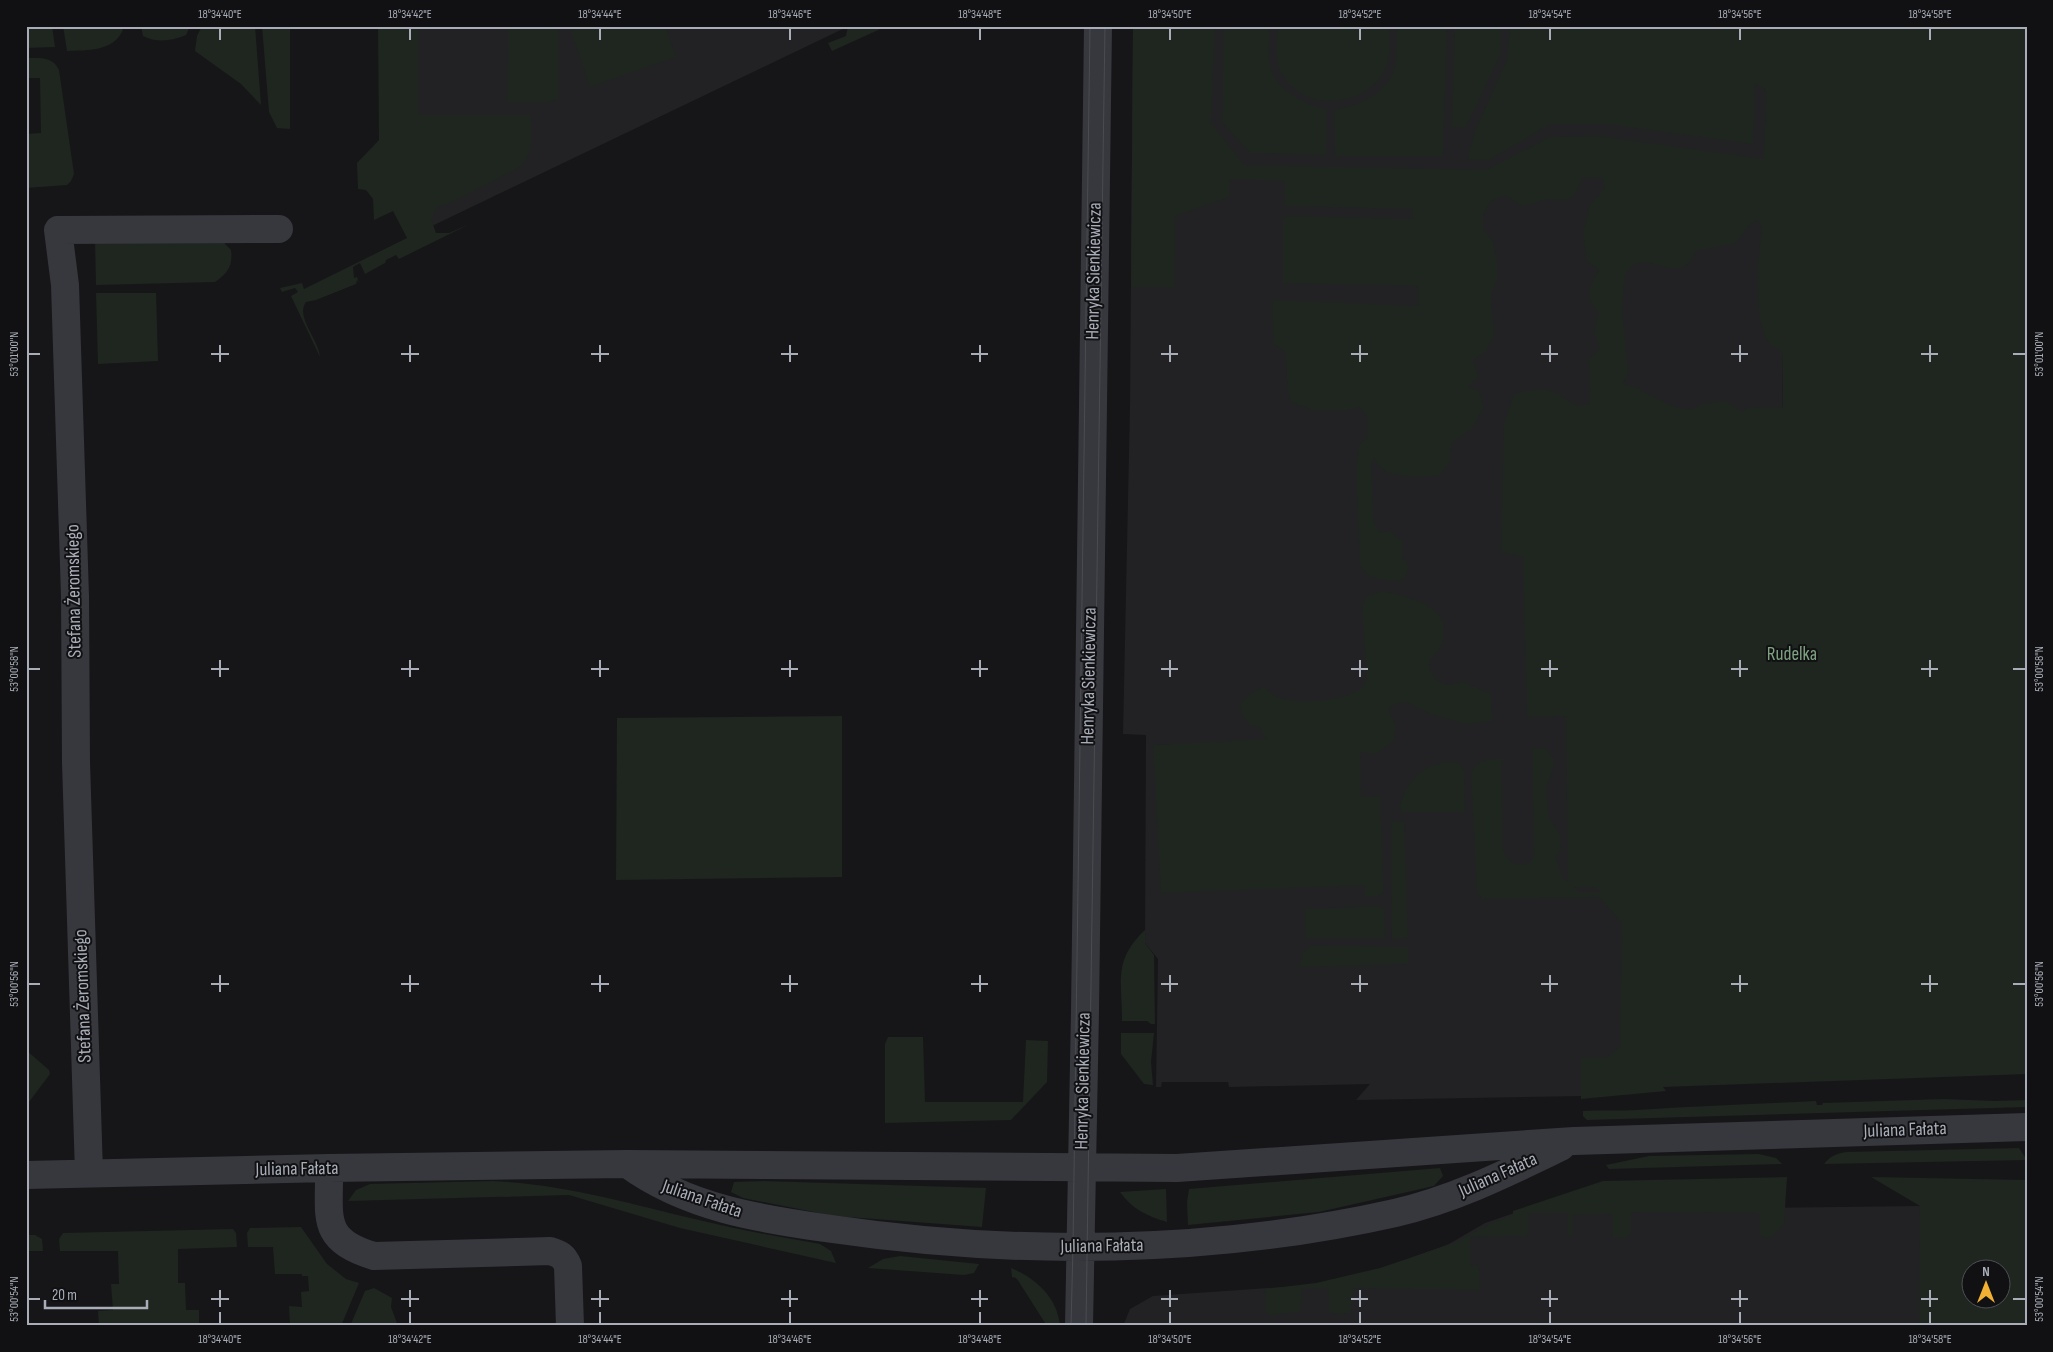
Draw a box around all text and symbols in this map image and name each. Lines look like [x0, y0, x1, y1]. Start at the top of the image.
text: 18°34'40"E [198, 7, 242, 22]
text: 18°34'42"E [388, 7, 432, 22]
text: 18°34'44"E [578, 7, 622, 22]
text: 18°34'46"E [768, 7, 812, 22]
text: 18°34'48"E [958, 7, 1002, 22]
text: 18°34'50"E [1148, 7, 1192, 22]
text: 18°34'52"E [1338, 7, 1382, 22]
text: 18°34'54"E [1528, 7, 1572, 22]
text: 18°34'56"E [1718, 7, 1762, 22]
text: 18°34'58"E [1908, 7, 1952, 22]
street label: Henryka Sienkiewicza [1081, 202, 1107, 340]
text: 53°01'00"N [7, 332, 22, 376]
text: 53°01'00"N [2032, 332, 2047, 376]
street label: Stefana Żeromskiego [61, 524, 87, 658]
street label: Henryka Sienkiewicza [1076, 607, 1102, 745]
park label: Rudelka [1767, 643, 1817, 666]
text: 53°00'58"N [7, 646, 22, 692]
text: 53°00'58"N [2032, 646, 2047, 692]
street label: Stefana Żeromskiego [69, 929, 97, 1063]
text: 53°00'56"N [7, 961, 22, 1007]
text: 53°00'56"N [2032, 961, 2047, 1007]
street label: Henryka Sienkiewicza [1070, 1012, 1096, 1150]
street label: Juliana Fałata [1862, 1117, 1947, 1143]
street label: Juliana Fałata [1454, 1148, 1541, 1203]
street label: Juliana Fałata [254, 1157, 339, 1181]
street label: Juliana Fałata [658, 1174, 745, 1223]
street label: Juliana Fałata [1059, 1234, 1144, 1258]
north arrow [1960, 1260, 2010, 1310]
text: N [1982, 1263, 1990, 1280]
text: 53°00'54"N [7, 1276, 22, 1322]
text: 53°00'54"N [2032, 1276, 2047, 1322]
scale bar [45, 1277, 148, 1309]
text: 20 m [52, 1286, 77, 1305]
text: 18°34'40"E [198, 1332, 242, 1347]
text: 18°34'42"E [388, 1332, 432, 1347]
text: 18°34'44"E [578, 1332, 622, 1347]
text: 18°34'46"E [768, 1332, 812, 1347]
text: 18°34'48"E [958, 1332, 1002, 1347]
text: 18°34'50"E [1148, 1332, 1192, 1347]
text: 18°34'52"E [1338, 1332, 1382, 1347]
text: 18°34'54"E [1528, 1332, 1572, 1347]
text: 18°34'56"E [1718, 1332, 1762, 1347]
text: 18°34'58"E [1908, 1332, 1952, 1347]

